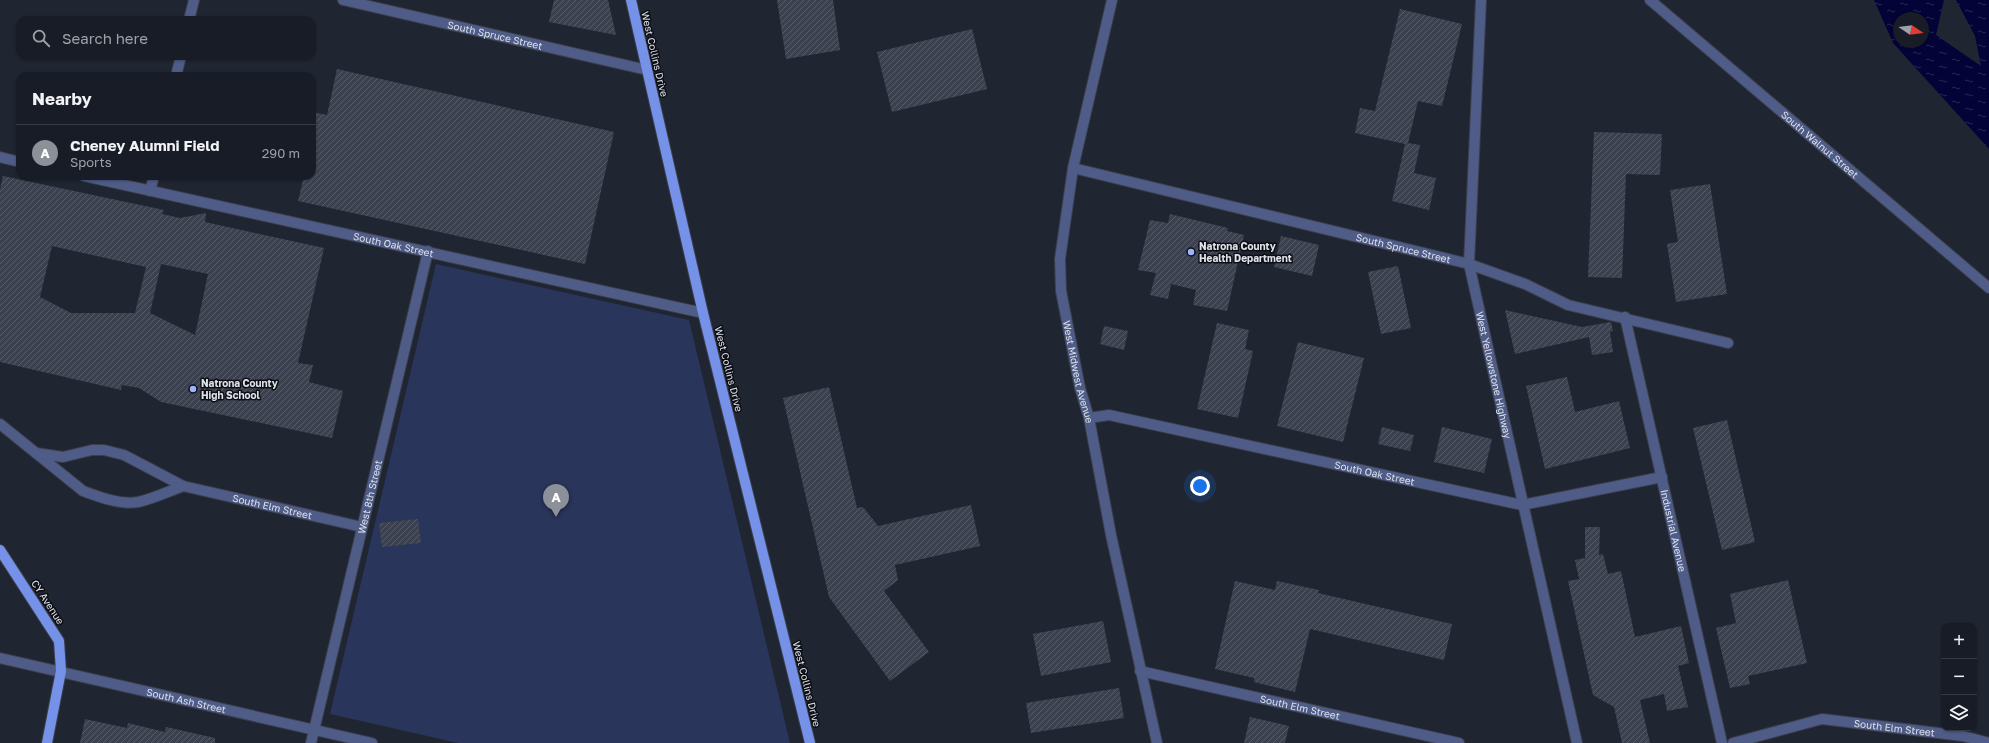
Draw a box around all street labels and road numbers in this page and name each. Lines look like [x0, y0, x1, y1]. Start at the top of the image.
street label: West Collins Drive [639, 10, 671, 98]
street label: South Spruce Street [446, 18, 544, 52]
street label: South Walnut Street [1779, 108, 1861, 181]
street label: South Oak Street [352, 230, 435, 259]
street label: South Spruce Street [1355, 231, 1452, 265]
street label: West Yellowstone Highway [1474, 310, 1514, 440]
street label: West Midwest Avenue [1061, 319, 1096, 424]
street label: West Collins Drive [713, 325, 745, 413]
street label: South Oak Street [1333, 458, 1416, 487]
street label: West 8th Street [355, 459, 384, 535]
street label: Industrial Avenue [1658, 488, 1689, 573]
street label: South Elm Street [231, 492, 313, 521]
street label: CY Avenue [29, 577, 67, 627]
street label: West Collins Drive [791, 640, 823, 728]
street label: South Ash Street [145, 686, 227, 715]
street label: South Elm Street [1259, 692, 1341, 722]
street label: South Elm Street [1853, 717, 1935, 739]

